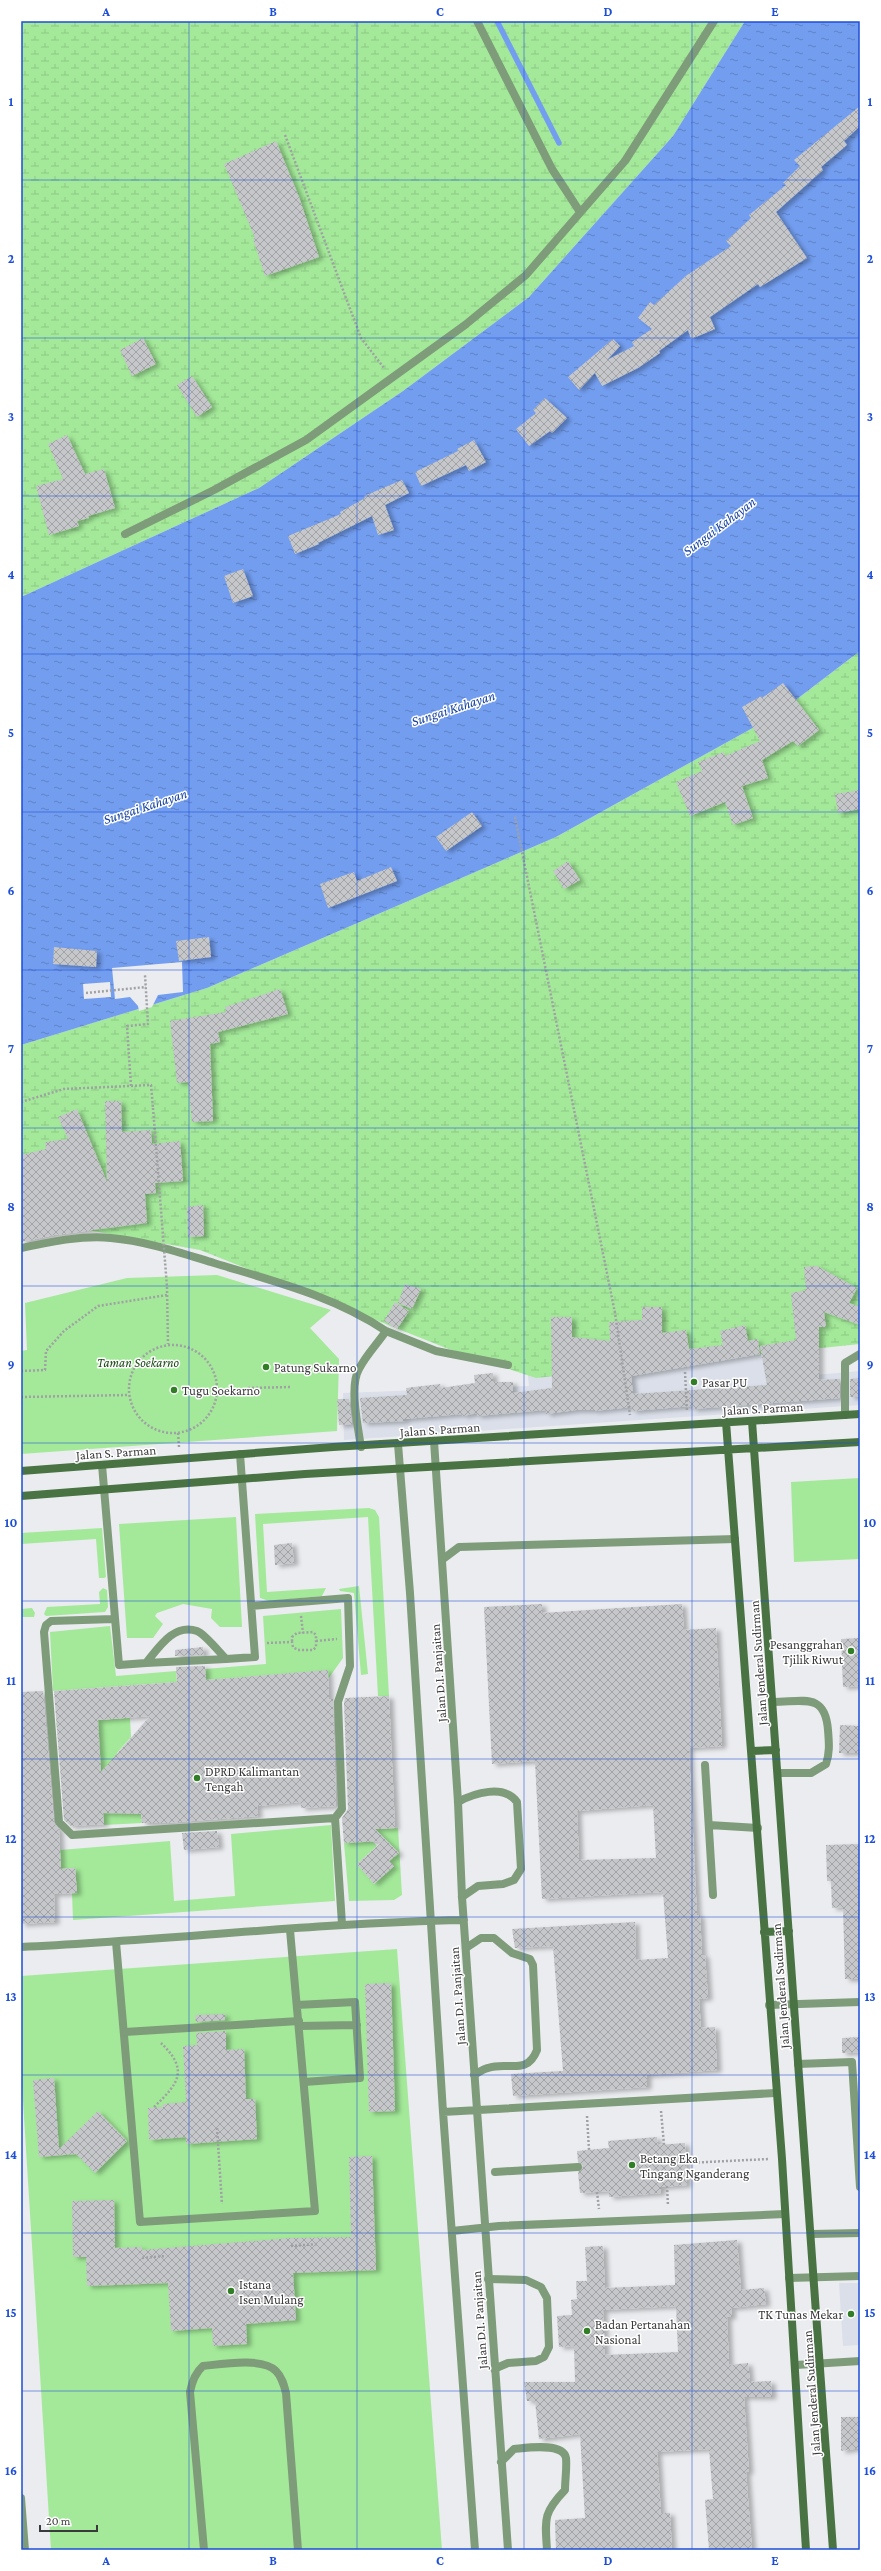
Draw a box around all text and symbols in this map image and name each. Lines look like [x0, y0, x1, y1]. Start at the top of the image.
text: A [101, 4, 110, 19]
text: B [269, 4, 277, 19]
text: C [436, 4, 444, 19]
text: D [604, 4, 613, 19]
text: E [771, 4, 779, 19]
text: 1 [9, 94, 14, 109]
text: 1 [868, 94, 873, 109]
text: 2 [8, 251, 15, 266]
text: 2 [867, 251, 874, 266]
text: 3 [8, 409, 14, 424]
text: 3 [867, 409, 873, 424]
water label: Sungai Kahayan [679, 493, 759, 559]
text: 4 [7, 567, 15, 582]
text: 4 [866, 567, 874, 582]
water label: Sungai Kahayan [409, 687, 497, 729]
text: 5 [8, 725, 14, 740]
text: 5 [867, 725, 873, 740]
water label: Sungai Kahayan [101, 785, 189, 827]
text: 6 [7, 883, 15, 898]
text: 6 [866, 883, 874, 898]
text: 7 [8, 1041, 14, 1056]
text: 7 [867, 1041, 873, 1056]
text: 8 [7, 1199, 15, 1214]
text: 8 [866, 1199, 874, 1214]
park label: Taman Soekarno [97, 1355, 180, 1370]
text: 9 [7, 1357, 15, 1372]
text: 9 [866, 1357, 874, 1372]
place label: Patung Sukarno [274, 1360, 356, 1375]
marker: Patung Sukarno [261, 1362, 271, 1372]
place label: Pasar PU [702, 1375, 748, 1390]
marker: Pasar PU [689, 1377, 699, 1387]
place label: Tugu Soekarno [182, 1383, 260, 1398]
marker: Tugu Soekarno [169, 1385, 179, 1395]
street label: Jalan S. Parman [721, 1399, 804, 1418]
street label: Jalan S. Parman [398, 1419, 481, 1440]
street label: Jalan S. Parman [74, 1442, 157, 1463]
text: 10 [5, 1515, 17, 1530]
text: 10 [864, 1515, 876, 1530]
street label: Jalan Jenderal Sudirman [747, 1600, 770, 1727]
street label: Jalan D.I. Panjaitan [428, 1623, 450, 1724]
place label: Pesanggrahan Tjilik Riwut [770, 1637, 844, 1668]
marker: Pesanggrahan Tjilik Riwut [846, 1646, 856, 1656]
text: 11 [6, 1673, 16, 1688]
text: 11 [865, 1673, 875, 1688]
place label: DPRD Kalimantan Tengah [205, 1764, 299, 1794]
marker: DPRD Kalimantan Tengah [192, 1773, 202, 1783]
text: 12 [5, 1831, 17, 1846]
text: 12 [864, 1831, 876, 1846]
street label: Jalan Jenderal Sudirman [769, 1923, 792, 2050]
street label: Jalan D.I. Panjaitan [447, 1946, 469, 2047]
text: 13 [5, 1989, 17, 2004]
text: 13 [864, 1989, 876, 2004]
text: 14 [5, 2147, 17, 2162]
text: 14 [864, 2147, 876, 2162]
place label: Betang Eka Tingang Nganderang [640, 2151, 750, 2181]
marker: Betang Eka Tingang Nganderang [627, 2160, 637, 2170]
street label: Jalan D.I. Panjaitan [469, 2270, 491, 2371]
place label: Istana Isen Mulang [239, 2277, 304, 2307]
marker: Istana Isen Mulang [226, 2286, 236, 2296]
text: 15 [5, 2305, 17, 2320]
text: 15 [864, 2305, 876, 2320]
place label: TK Tunas Mekar [758, 2307, 843, 2322]
marker: TK Tunas Mekar [846, 2309, 856, 2319]
place label: Badan Pertanahan Nasional [595, 2317, 690, 2347]
marker: Badan Pertanahan Nasional [582, 2326, 592, 2336]
street label: Jalan Jenderal Sudirman [800, 2330, 823, 2457]
text: 16 [5, 2463, 17, 2478]
text: 16 [864, 2463, 876, 2478]
scale bar [40, 2507, 97, 2533]
text: 20 m [46, 2514, 71, 2528]
text: A [101, 2553, 110, 2568]
text: B [269, 2553, 277, 2568]
text: C [436, 2553, 444, 2568]
text: D [604, 2553, 613, 2568]
text: E [771, 2553, 779, 2568]

